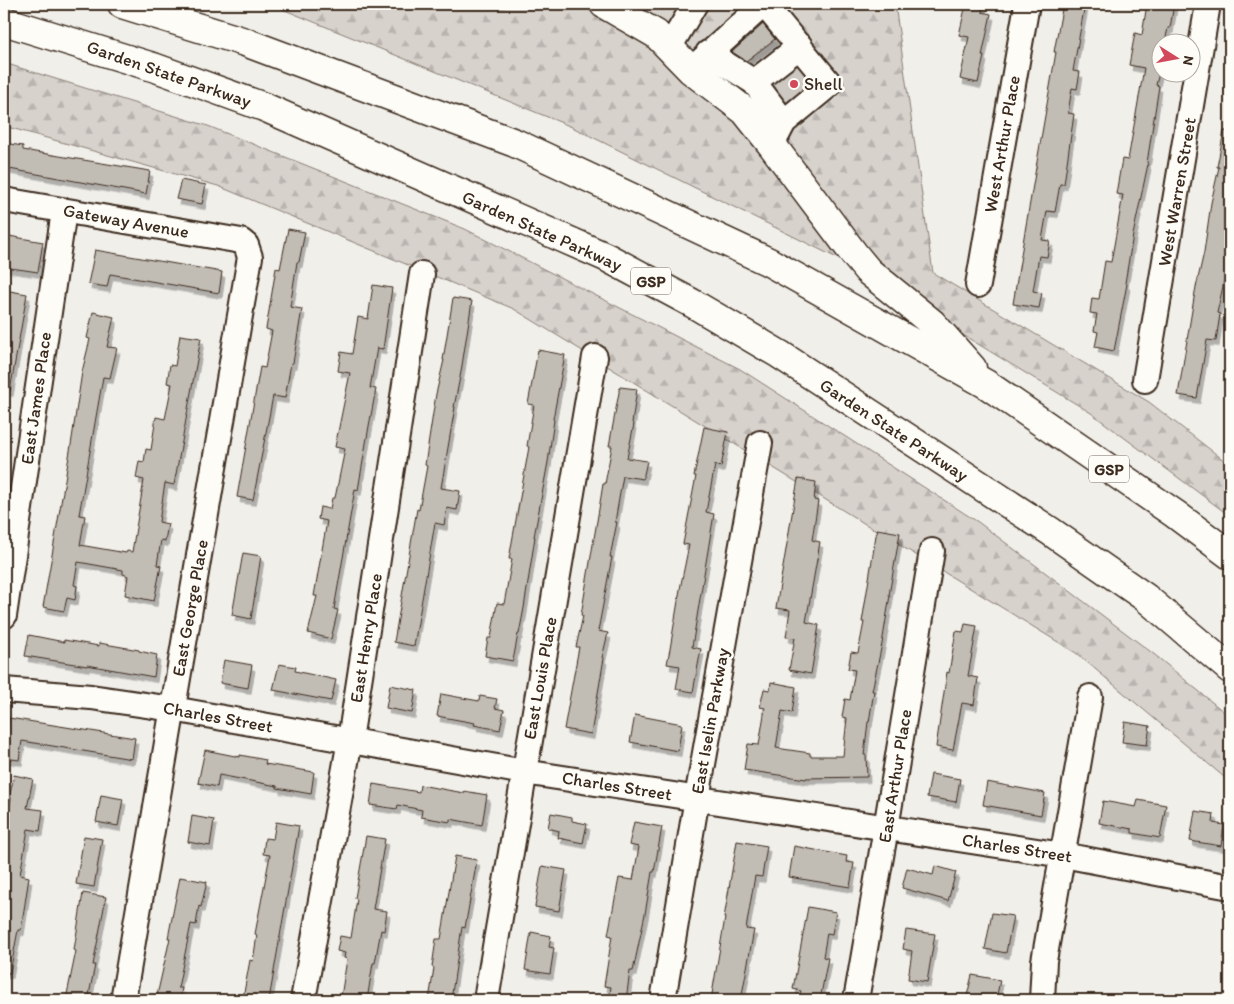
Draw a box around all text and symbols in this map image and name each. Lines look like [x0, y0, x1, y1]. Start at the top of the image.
north arrow [1152, 32, 1202, 82]
street label: Garden State Parkway [84, 35, 255, 113]
text: N [1179, 54, 1198, 67]
place label: Shell [804, 73, 843, 95]
street label: West Arthur Place [979, 74, 1025, 214]
marker: Shell [788, 78, 800, 90]
street label: West Warren Street [1153, 116, 1201, 268]
street label: Garden State Parkway [459, 186, 626, 276]
street label: Gateway Avenue [61, 199, 191, 243]
road number: GSP [631, 268, 671, 294]
street label: East James Place [16, 330, 56, 466]
street label: Garden State Parkway [816, 374, 973, 487]
road number: GSP [1089, 456, 1129, 482]
street label: East George Place [167, 538, 213, 678]
street label: East Henry Place [345, 572, 387, 704]
street label: East Louis Place [518, 615, 562, 741]
street label: East Iselin Parkway [686, 646, 734, 796]
street label: Charles Street [161, 697, 275, 738]
street label: East Arthur Place [874, 708, 916, 844]
street label: Charles Street [560, 766, 674, 806]
street label: Charles Street [960, 828, 1074, 868]

